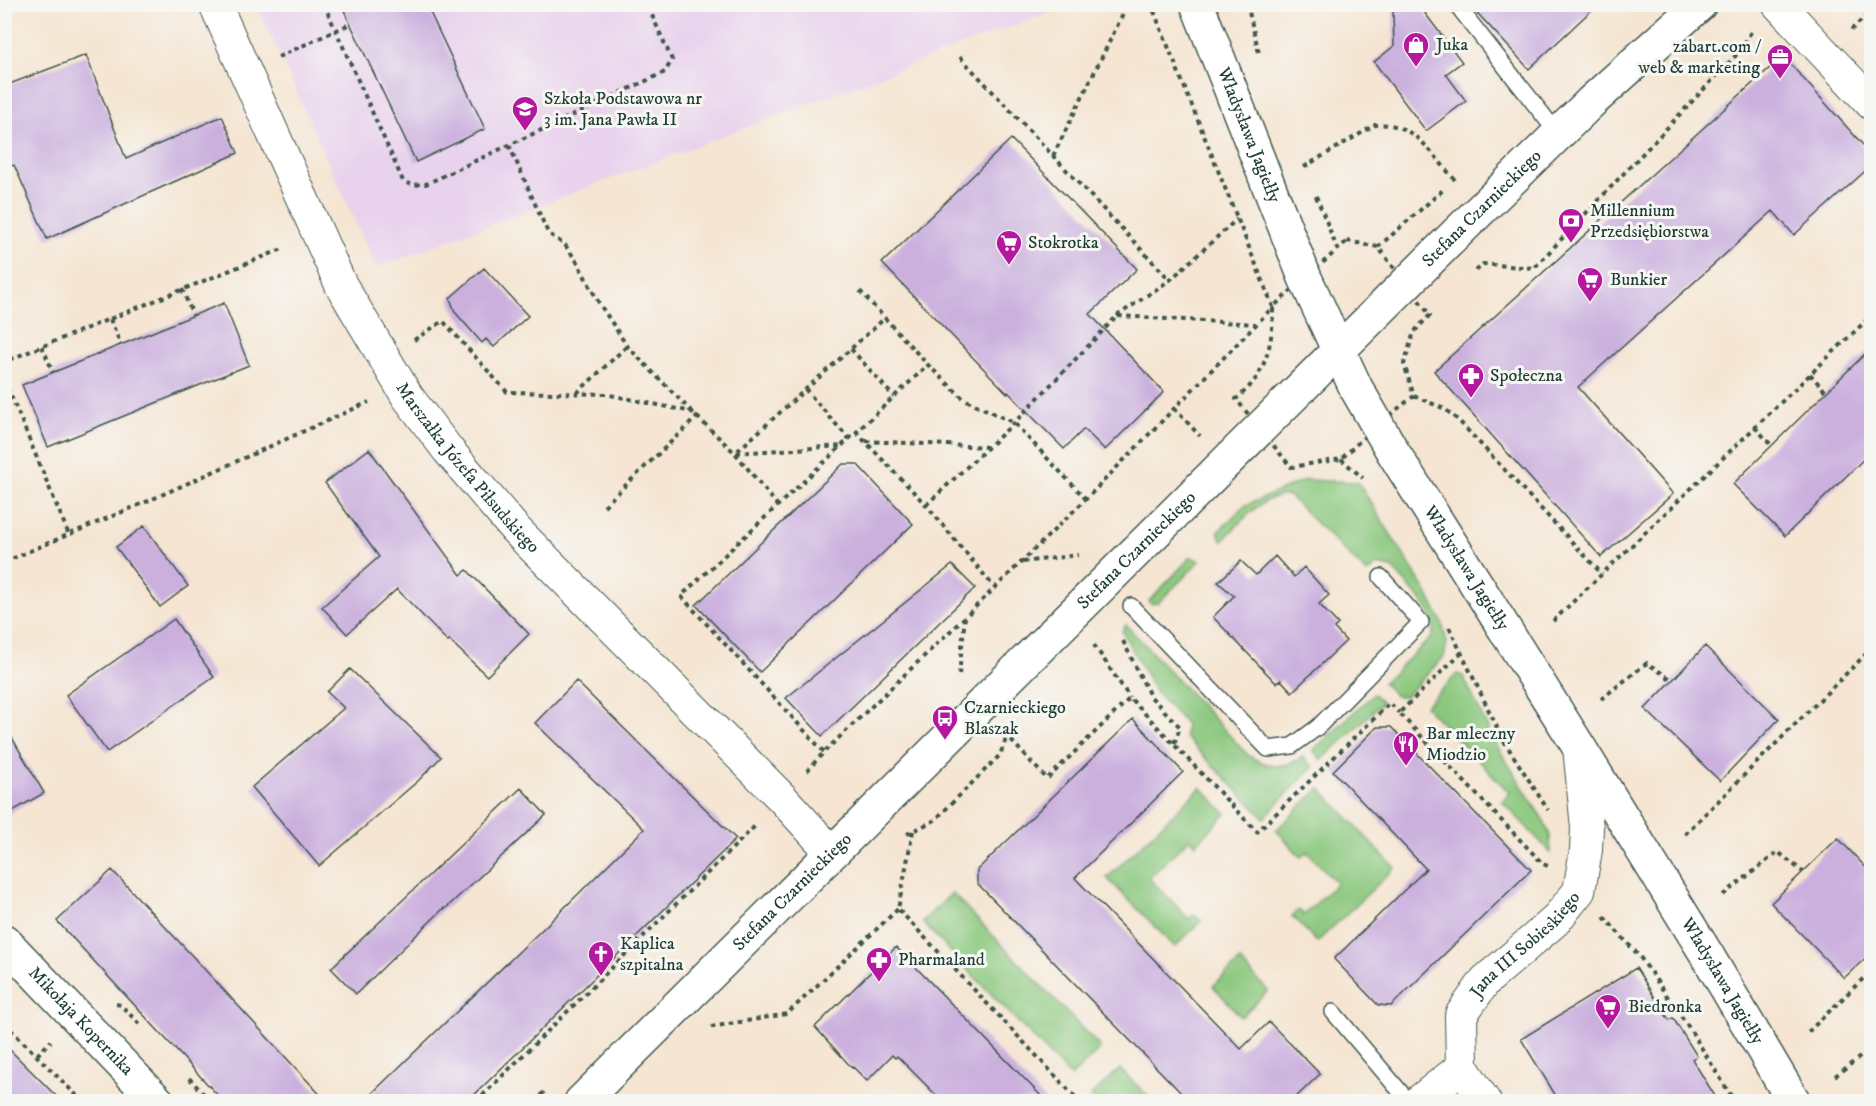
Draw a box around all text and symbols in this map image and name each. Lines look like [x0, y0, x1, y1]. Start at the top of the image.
shop icon: Juka [1401, 30, 1431, 68]
place label: Juka [1434, 34, 1468, 56]
place label: zabart.com / web & marketing [1638, 36, 1762, 79]
office icon: zabart.com / web & marketing [1765, 42, 1795, 80]
street label: Władysława Jagiełły [1212, 63, 1285, 206]
place label: Szkoła Podstawowa nr 3 im. Jana Pawła II [544, 88, 702, 131]
school or university icon: Szkoła Podstawowa nr 3 im. Jana Pawła II [510, 94, 540, 132]
street label: Stefana Czarnieckiego [1418, 145, 1547, 272]
place label: Millennium Przedsiębiorstwa [1590, 200, 1709, 243]
bank icon: Millennium Przedsiębiorstwa [1556, 206, 1586, 244]
supermarket icon: Stokrotka [994, 228, 1024, 266]
place label: Stokrotka [1028, 232, 1099, 254]
supermarket icon: Bunkier [1575, 265, 1605, 303]
place label: Bunkier [1610, 269, 1668, 291]
pharmacy icon: Społeczna [1456, 361, 1486, 399]
place label: Społeczna [1490, 365, 1563, 387]
street label: Marszałka Józefa Piłsudskiego [391, 379, 544, 558]
street label: Stefana Czarnieckiego [1073, 487, 1201, 614]
street label: Władysława Jagiełły [1418, 501, 1514, 635]
place label: Czarnieckiego Blaszak [964, 697, 1066, 740]
bus stop icon: Czarnieckiego Blaszak [930, 703, 960, 741]
place label: Bar mleczny Miodzio [1426, 723, 1516, 766]
restaurant icon: Bar mleczny Miodzio [1391, 729, 1421, 767]
street label: Stefana Czarnieckiego [728, 828, 857, 956]
street label: Jana III Sobieskiego [1464, 887, 1585, 1004]
street label: Władysława Jagiełły [1675, 913, 1769, 1049]
place label: Kaplica szpitalna [620, 933, 684, 976]
church icon: Kaplica szpitalna [586, 939, 616, 977]
pharmacy icon: Pharmaland [864, 945, 894, 983]
place label: Pharmaland [898, 949, 985, 971]
street label: Mikołaja Kopernika [24, 962, 138, 1081]
supermarket icon: Biedronka [1593, 992, 1623, 1030]
place label: Biedronka [1628, 996, 1702, 1018]

